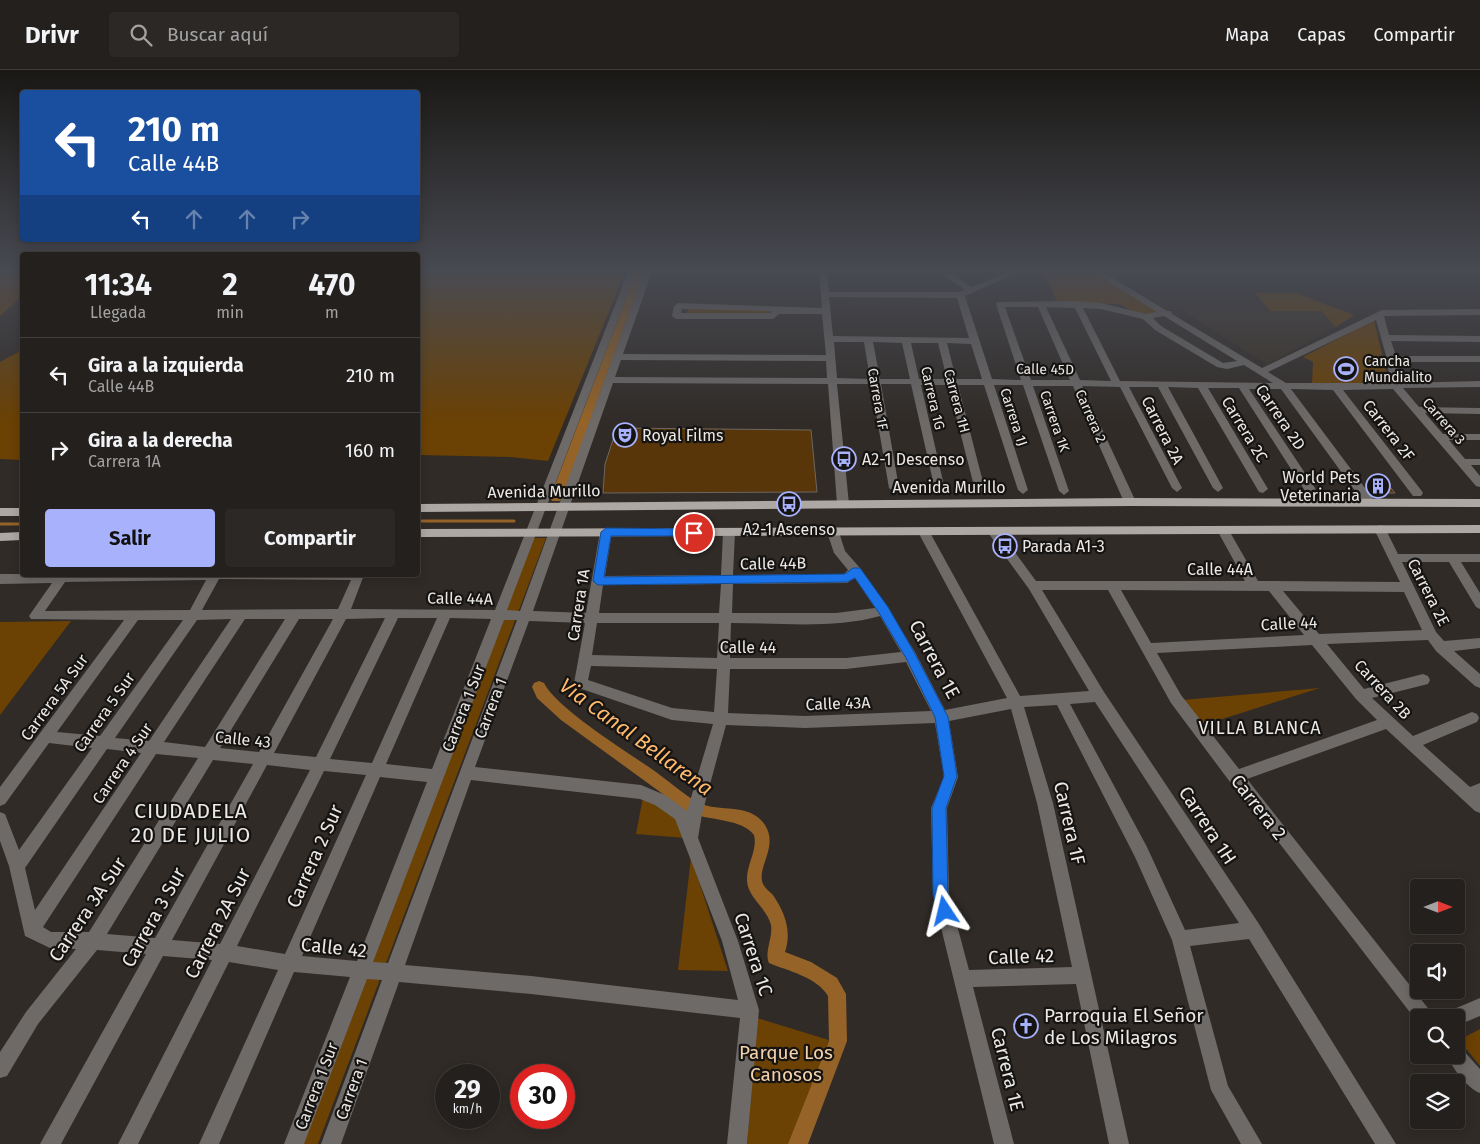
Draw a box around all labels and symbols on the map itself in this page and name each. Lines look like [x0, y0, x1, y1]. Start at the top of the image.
place label: Cancha Mundialito [1364, 353, 1432, 386]
sports icon: Cancha Mundialito [1333, 356, 1359, 382]
street label: Calle 45D [1016, 360, 1074, 379]
street label: Carrera 1G [917, 365, 948, 431]
street label: Carrera 1F [864, 367, 891, 431]
street label: Carrera 1H [940, 367, 973, 435]
street label: Carrera 2D [1252, 381, 1309, 454]
street label: Carrera 1J [996, 386, 1031, 448]
street label: Carrera 2 [1071, 387, 1110, 446]
street label: Carrera 1K [1036, 388, 1073, 455]
street label: Carrera 2A [1137, 393, 1188, 468]
street label: Carrera 2C [1218, 393, 1272, 466]
street label: Carrera 3 [1419, 394, 1469, 448]
street label: Carrera 2F [1359, 396, 1418, 465]
theatre icon: Royal Films [612, 422, 638, 448]
place label: Royal Films [642, 426, 724, 445]
bus stop icon: A2-1 Descenso [831, 446, 857, 472]
place label: A2-1 Descenso [862, 450, 964, 469]
place label: World Pets Veterinaria [1280, 468, 1360, 505]
building icon: World Pets Veterinaria [1365, 473, 1391, 499]
street label: Avenida Murillo [892, 478, 1006, 497]
street label: Avenida Murillo [487, 481, 601, 502]
bus stop icon: A2-1 Ascenso [776, 491, 802, 517]
pin [673, 512, 715, 554]
place label: A2-1 Ascenso [743, 520, 835, 539]
bus stop icon: Parada A1-3 [992, 533, 1018, 559]
place label: Parada A1-3 [1022, 537, 1105, 556]
street label: Calle 44B [740, 553, 807, 574]
street label: Carrera 2E [1403, 555, 1454, 629]
street label: Calle 44A [1187, 560, 1254, 579]
street label: Carrera 1A [563, 567, 594, 642]
street label: Calle 44A [427, 588, 494, 609]
street label: Calle 44 [1260, 613, 1318, 634]
street label: Carrera 1E [904, 616, 965, 702]
street label: Calle 44 [720, 638, 777, 657]
street label: Carrera 5A Sur [17, 650, 93, 744]
street label: Carrera 2B [1350, 656, 1415, 723]
street label: Carrera 1 Sur [438, 661, 489, 755]
street label: Carrera 5 Sur [70, 668, 139, 756]
water label: Via Canal Bellarena [554, 673, 718, 801]
street label: Carrera 1 [470, 675, 511, 741]
street label: Calle 43A [805, 693, 872, 714]
district label: VILLA BLANCA [1198, 717, 1322, 739]
street label: Carrera 4 Sur [88, 718, 157, 807]
street label: Calle 43 [214, 727, 272, 752]
street label: Carrera 2 [1226, 770, 1291, 845]
street label: Carrera 1F [1049, 779, 1090, 867]
street label: Carrera 1H [1174, 782, 1241, 869]
district label: CIUDADELA 20 DE JULIO [131, 798, 251, 848]
street label: Carrera 2 Sur [281, 800, 348, 911]
street label: Carrera 3A Sur [44, 852, 131, 966]
street label: Carrera 3 Sur [117, 863, 191, 971]
street label: Carrera 2A Sur [180, 863, 256, 983]
north arrow [1410, 879, 1465, 934]
position arrow [918, 884, 970, 936]
street label: Carrera 1C [729, 910, 778, 999]
street label: Calle 42 [300, 933, 368, 962]
street label: Calle 42 [988, 944, 1054, 969]
place label: Parroquia El Señor de Los Milagros [1044, 1004, 1204, 1049]
church icon: Parroquia El Señor de Los Milagros [1013, 1013, 1039, 1039]
street label: Carrera 1E [986, 1025, 1029, 1113]
street label: Carrera 1 Sur [291, 1039, 342, 1133]
park label: Parque Los Canosos [739, 1041, 833, 1086]
street label: Carrera 1 [332, 1056, 371, 1122]
speed limit sign: 30 [510, 1064, 575, 1129]

